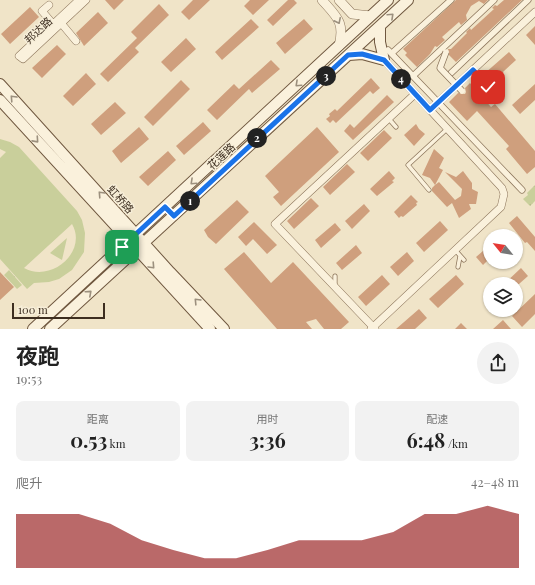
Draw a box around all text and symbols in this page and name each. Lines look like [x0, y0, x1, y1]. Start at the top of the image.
street label: 邦达路 [21, 13, 55, 47]
one-way arrow [386, 13, 394, 20]
one-way arrow [333, 17, 341, 24]
pin: 3 [316, 66, 336, 86]
text: 3 [323, 68, 329, 83]
pin: 4 [391, 69, 411, 89]
pin [471, 70, 505, 104]
text: 4 [398, 71, 404, 86]
icon: check [477, 76, 499, 98]
one-way arrow [295, 79, 303, 87]
one-way arrow [10, 95, 18, 103]
pin: 2 [247, 128, 267, 148]
text: 2 [254, 130, 260, 145]
one-way arrow [31, 135, 38, 142]
street label: 花莲路 [204, 139, 238, 173]
one-way arrow [190, 177, 198, 185]
street label: 虹桥路 [104, 182, 138, 216]
one-way arrow [98, 191, 105, 199]
pin: 1 [180, 191, 200, 211]
text: 1 [188, 193, 192, 208]
north arrow [483, 229, 523, 269]
map controls [483, 229, 523, 317]
pin [105, 230, 139, 264]
icon: arrive [111, 236, 133, 258]
one-way arrow [147, 262, 154, 269]
button: layers [483, 277, 523, 317]
one-way arrow [85, 291, 92, 298]
one-way arrow [195, 298, 202, 306]
scale bar [12, 301, 105, 320]
text: 100 m [18, 302, 48, 317]
text: 夜跑 [16, 340, 60, 370]
button: share [477, 342, 519, 384]
text: 19:53 [16, 370, 42, 387]
text: 距离 [87, 411, 109, 426]
text: 用时 [256, 411, 278, 426]
text: 配速 [426, 411, 448, 426]
text: 0.53 [70, 426, 107, 453]
text: 3:36 [249, 426, 286, 453]
text: 6:48 [406, 426, 445, 453]
text: km [107, 436, 125, 451]
text: /km [445, 436, 468, 451]
text: 42–48 m [471, 473, 519, 490]
text: 爬升 [16, 474, 42, 491]

